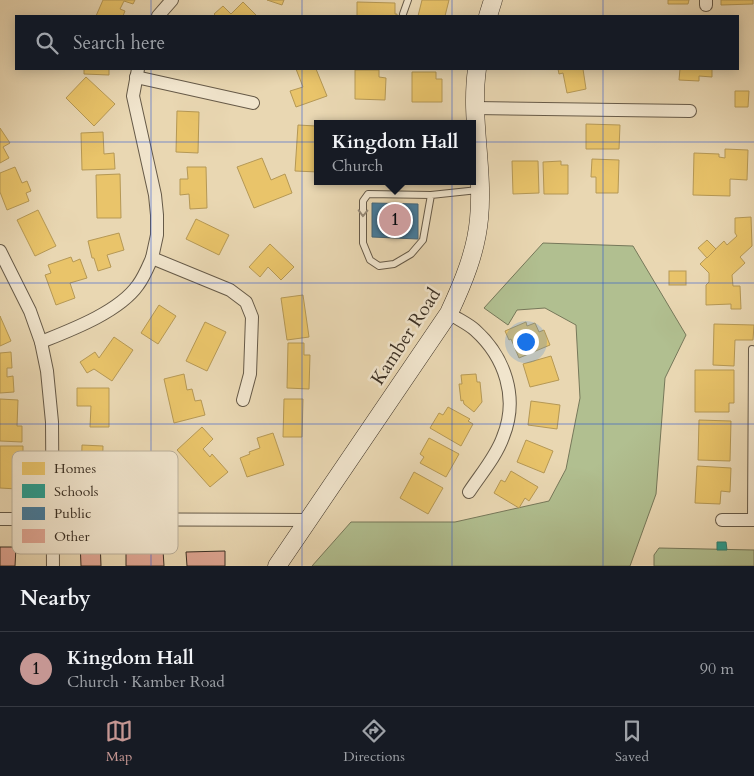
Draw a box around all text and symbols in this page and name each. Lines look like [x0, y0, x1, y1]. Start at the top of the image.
search box [15, 15, 739, 70]
icon: search [33, 29, 61, 57]
text: Search here [73, 30, 165, 56]
popup [314, 120, 476, 185]
text: Kingdom Hall [332, 129, 458, 155]
text: Church [332, 155, 383, 177]
pin: 1 [379, 201, 411, 239]
one-way arrow [358, 210, 368, 218]
street label: Kamber Road [365, 283, 447, 390]
your location [513, 329, 539, 355]
legend [12, 451, 178, 554]
text: Homes [54, 459, 96, 478]
text: Schools [54, 482, 99, 501]
text: Public [54, 504, 91, 523]
text: Other [54, 527, 91, 546]
text: Nearby [20, 584, 91, 613]
text: Kingdom Hall [67, 645, 194, 671]
text: 1 [32, 658, 40, 680]
text: 90 m [700, 658, 734, 680]
text: Church · Kamber Road [67, 671, 225, 693]
tab: Map [105, 717, 133, 766]
tab: Directions [343, 717, 405, 766]
tab: Saved [615, 717, 649, 766]

